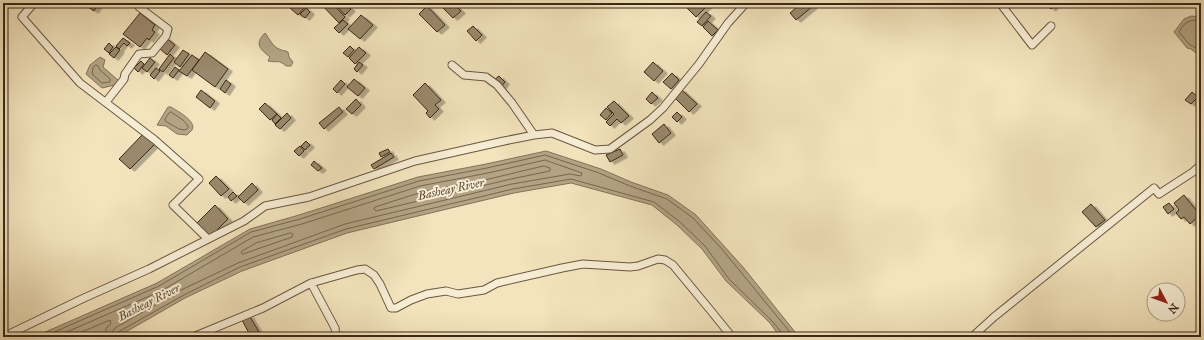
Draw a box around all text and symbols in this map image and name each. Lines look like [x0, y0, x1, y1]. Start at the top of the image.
water label: Basheay River [415, 175, 487, 203]
water label: Basheay River [115, 280, 183, 324]
north arrow [1146, 282, 1186, 322]
text: N [1165, 300, 1181, 317]

